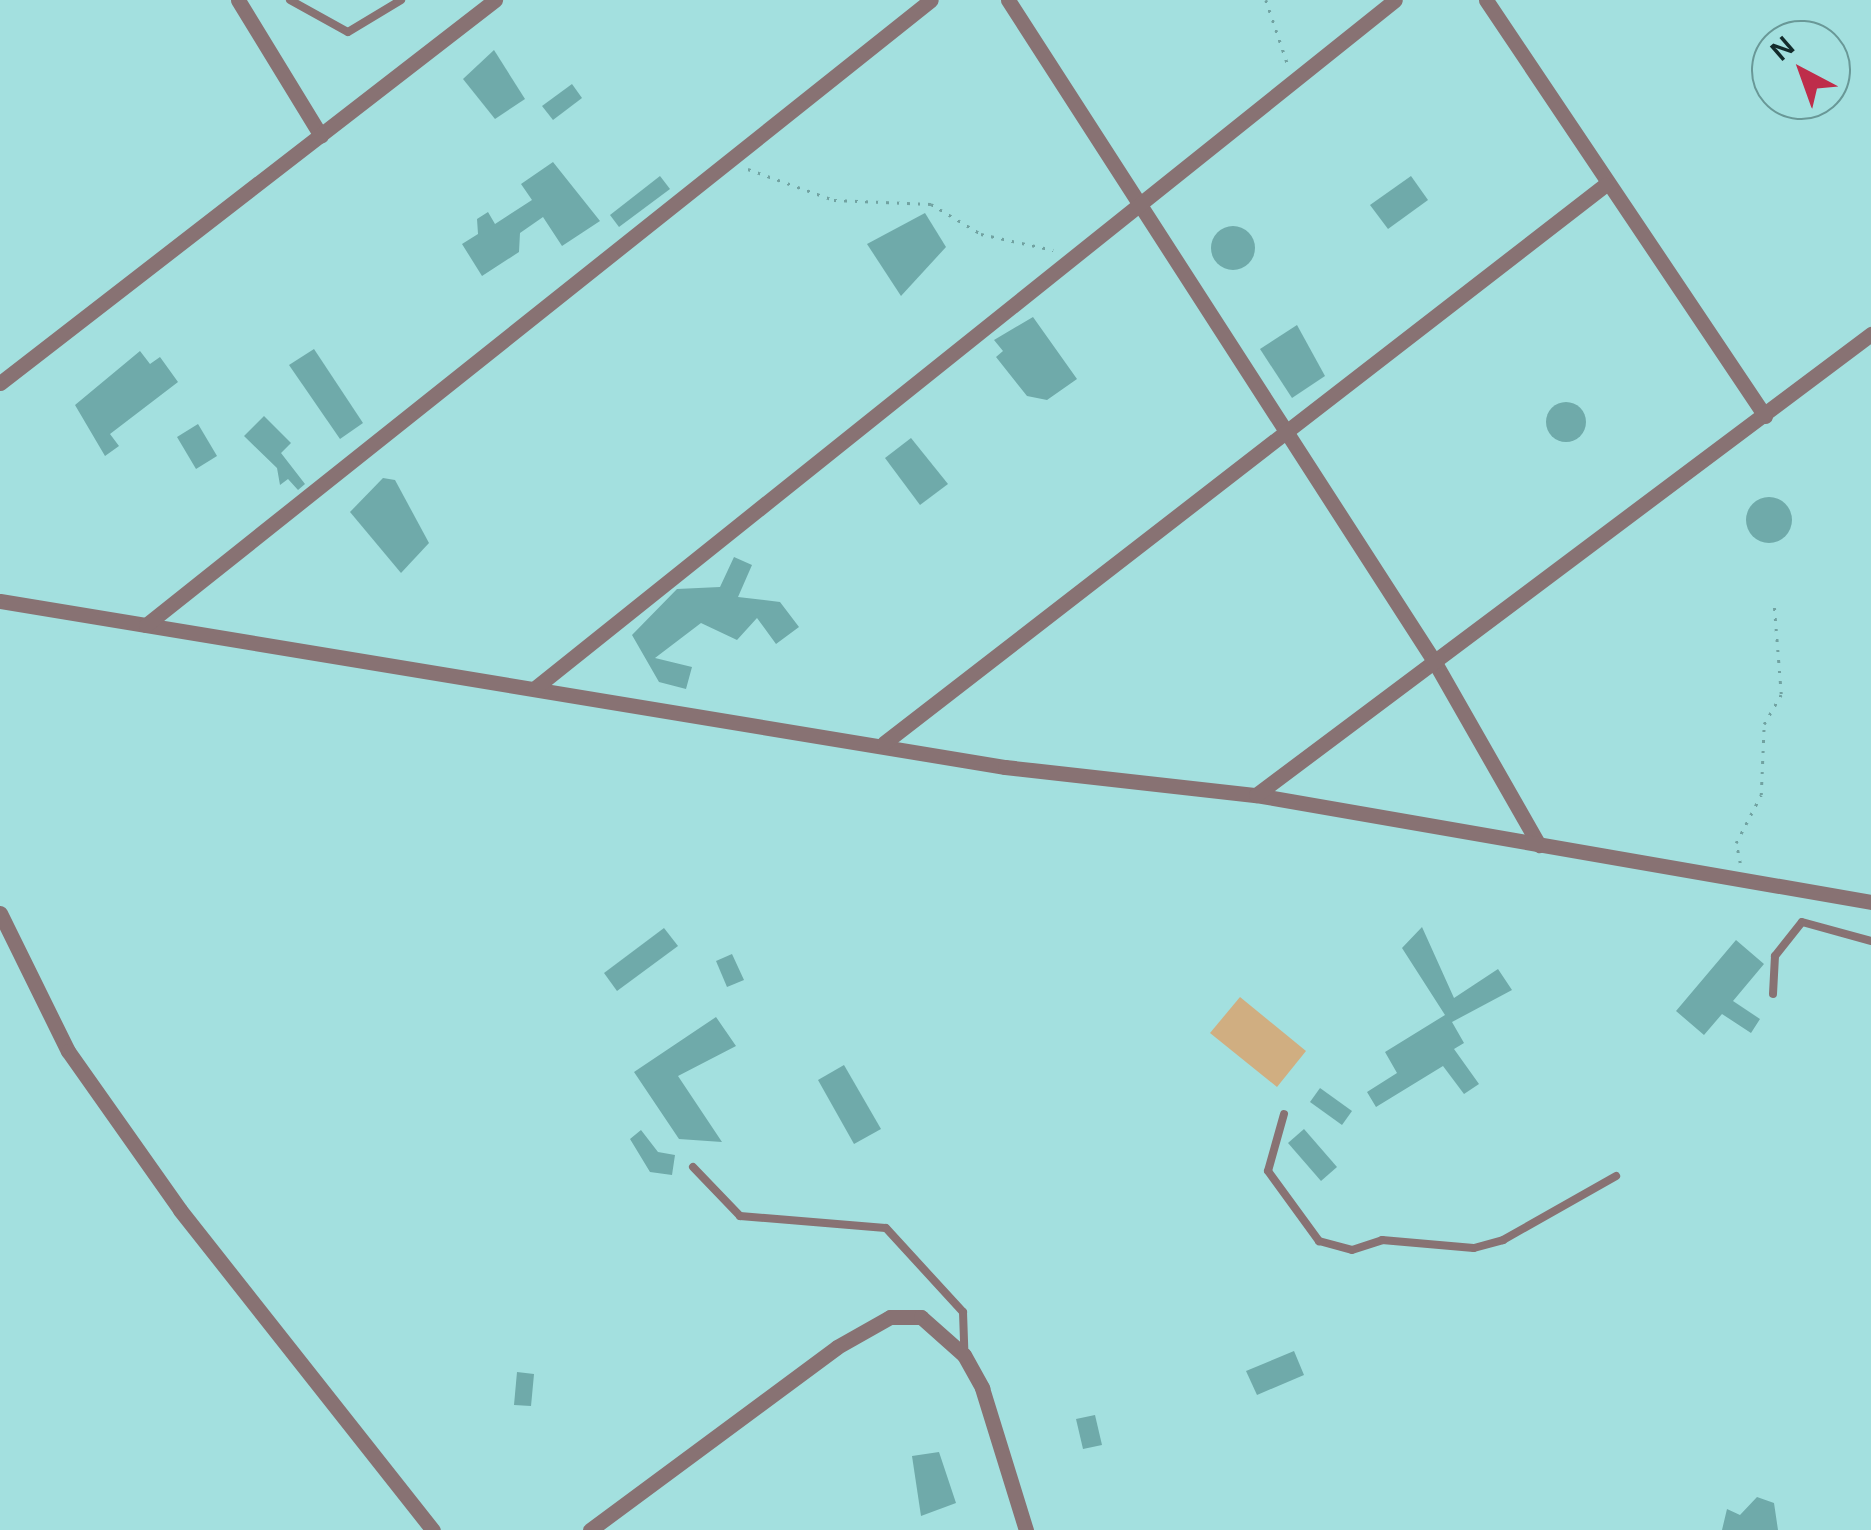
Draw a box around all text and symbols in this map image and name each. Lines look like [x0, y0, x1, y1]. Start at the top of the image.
north arrow [1751, 20, 1851, 120]
text: N [1764, 30, 1800, 67]

